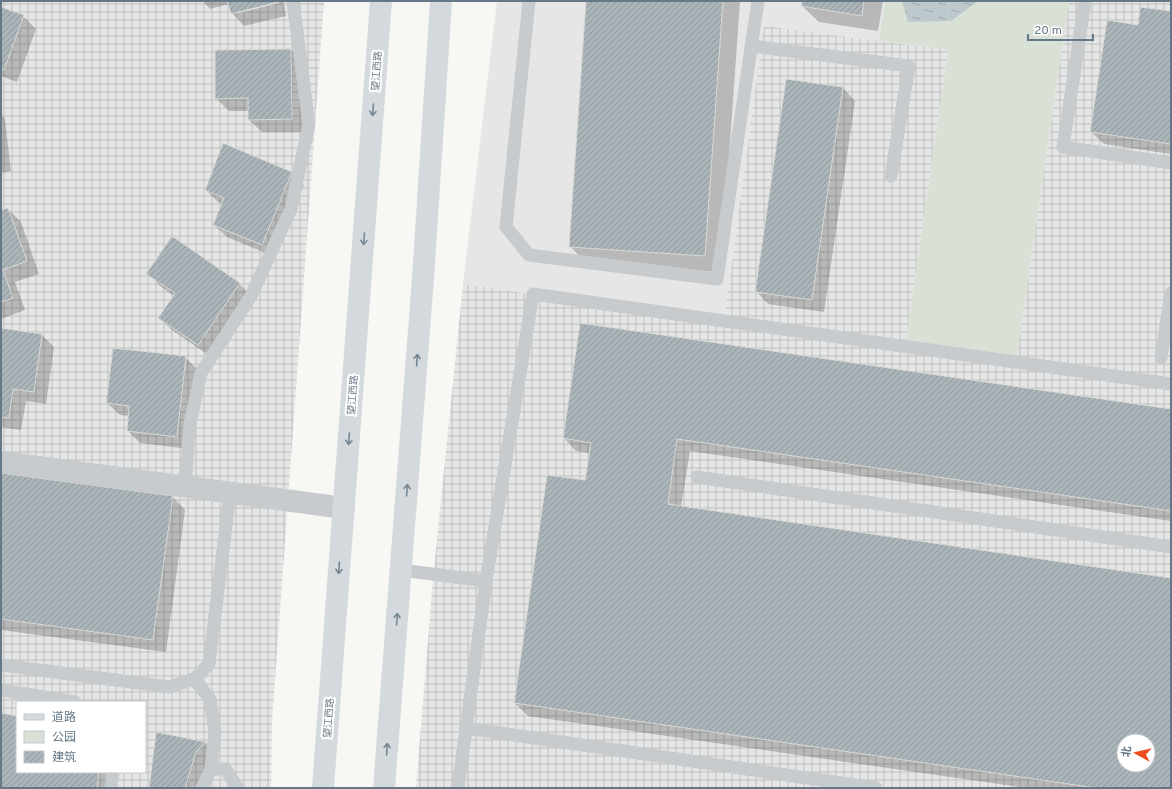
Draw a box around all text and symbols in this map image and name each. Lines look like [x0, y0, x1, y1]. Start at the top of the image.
scale bar [1028, 16, 1093, 42]
text: 20 m [1034, 23, 1062, 39]
street label: 望江西路 [370, 51, 385, 92]
one-way arrow [370, 103, 377, 116]
one-way arrow [360, 232, 367, 245]
one-way arrow [413, 354, 420, 367]
street label: 望江西路 [346, 375, 361, 416]
one-way arrow [345, 432, 352, 445]
one-way arrow [403, 484, 410, 497]
one-way arrow [336, 561, 343, 574]
one-way arrow [394, 613, 401, 626]
street label: 望江西路 [322, 698, 337, 739]
legend [16, 701, 146, 773]
text: 道路 [52, 710, 76, 726]
text: 公园 [52, 730, 76, 746]
north arrow [1116, 733, 1156, 773]
one-way arrow [384, 743, 391, 756]
text: 北 [1119, 745, 1135, 758]
text: 建筑 [52, 750, 76, 766]

